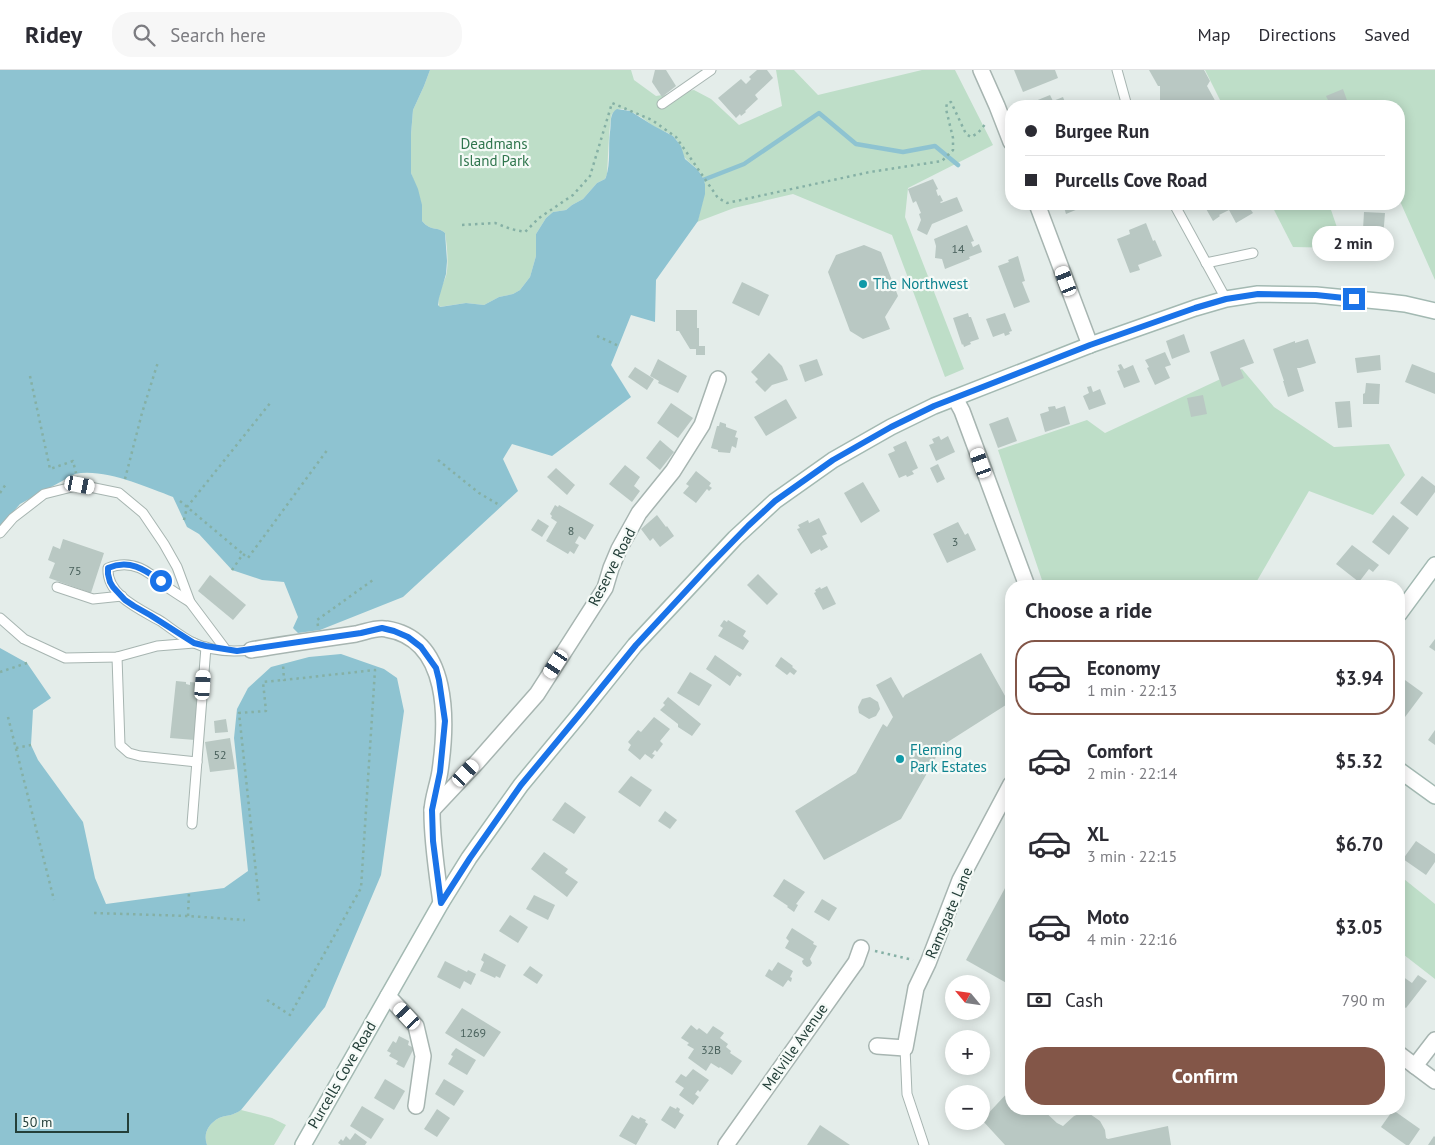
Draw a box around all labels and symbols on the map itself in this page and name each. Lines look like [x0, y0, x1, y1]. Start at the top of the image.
park label: Deadmans Island Park [459, 134, 530, 170]
callout: 2 min [1313, 226, 1395, 262]
house number: 14 [951, 241, 965, 256]
car [1053, 264, 1078, 298]
place label: The Northwest [873, 274, 968, 293]
marker: The Northwest [857, 278, 869, 290]
route end [1343, 288, 1365, 310]
car [968, 446, 993, 480]
car [63, 475, 96, 495]
house number: 8 [568, 523, 574, 538]
street label: Reserve Road [584, 524, 639, 609]
house number: 3 [952, 534, 958, 549]
house number: 75 [68, 563, 82, 578]
route start [150, 570, 172, 592]
car [541, 647, 570, 681]
car [194, 670, 211, 700]
place label: Fleming Park Estates [910, 740, 987, 776]
house number: 52 [213, 747, 227, 762]
marker: Fleming Park Estates [894, 753, 906, 765]
car [450, 757, 481, 789]
street label: Ramsgate Lane [921, 864, 976, 961]
north arrow [945, 975, 990, 1020]
car [391, 1000, 422, 1032]
street label: Melville Avenue [758, 1000, 832, 1094]
street label: Purcells Cove Road [303, 1018, 380, 1132]
house number: 1269 [460, 1025, 486, 1040]
house number: 32B [701, 1042, 721, 1057]
scale bar [15, 1110, 129, 1133]

